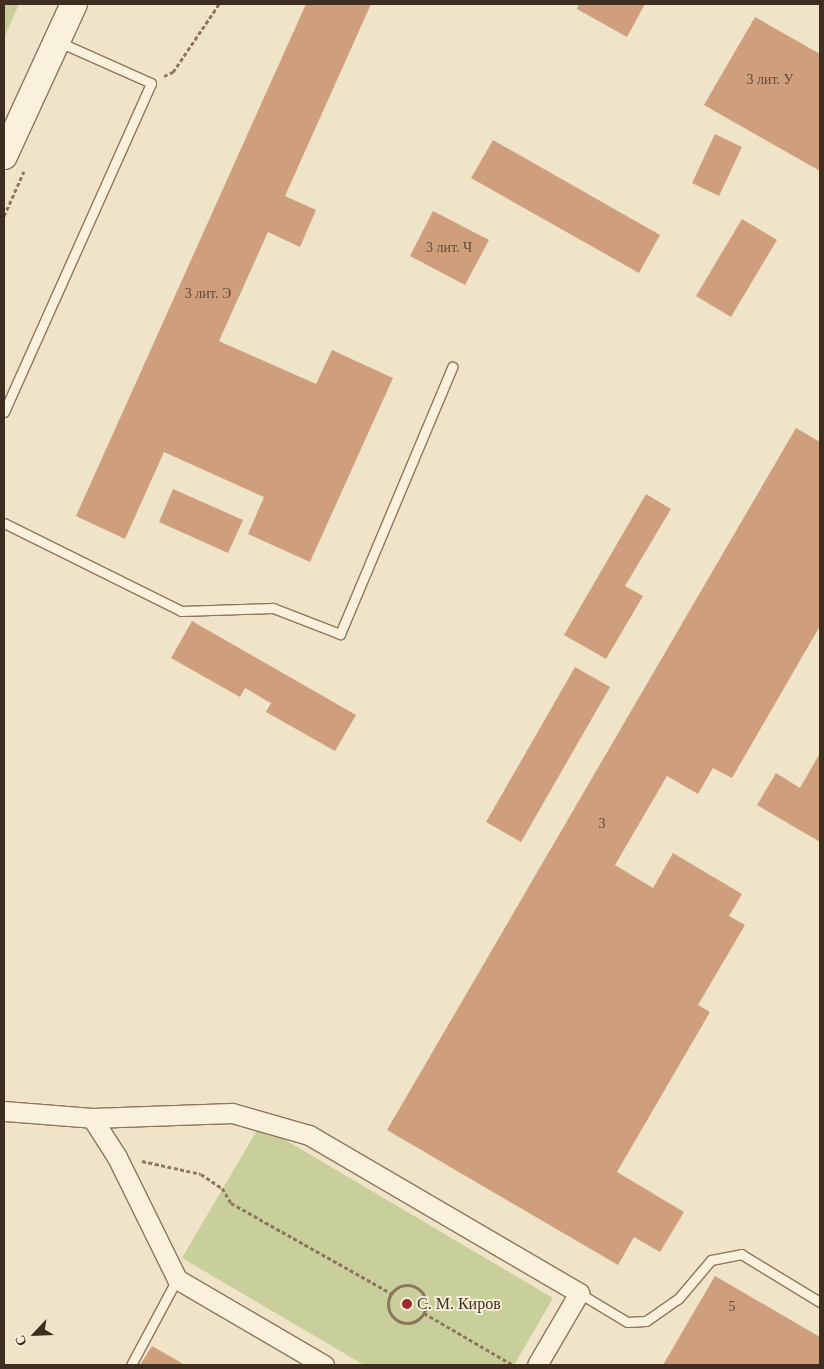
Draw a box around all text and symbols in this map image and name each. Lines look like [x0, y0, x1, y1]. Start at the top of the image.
house number: 3 лит. У [747, 72, 793, 88]
house number: 3 лит. Ч [426, 240, 472, 256]
house number: 3 лит. Э [185, 286, 231, 302]
house number: 3 [598, 816, 606, 832]
place label: С. М. Киров [417, 1294, 501, 1314]
marker: С. М. Киров [401, 1298, 413, 1310]
house number: 5 [729, 1299, 736, 1315]
north arrow [10, 1309, 60, 1359]
text: С [12, 1333, 30, 1348]

